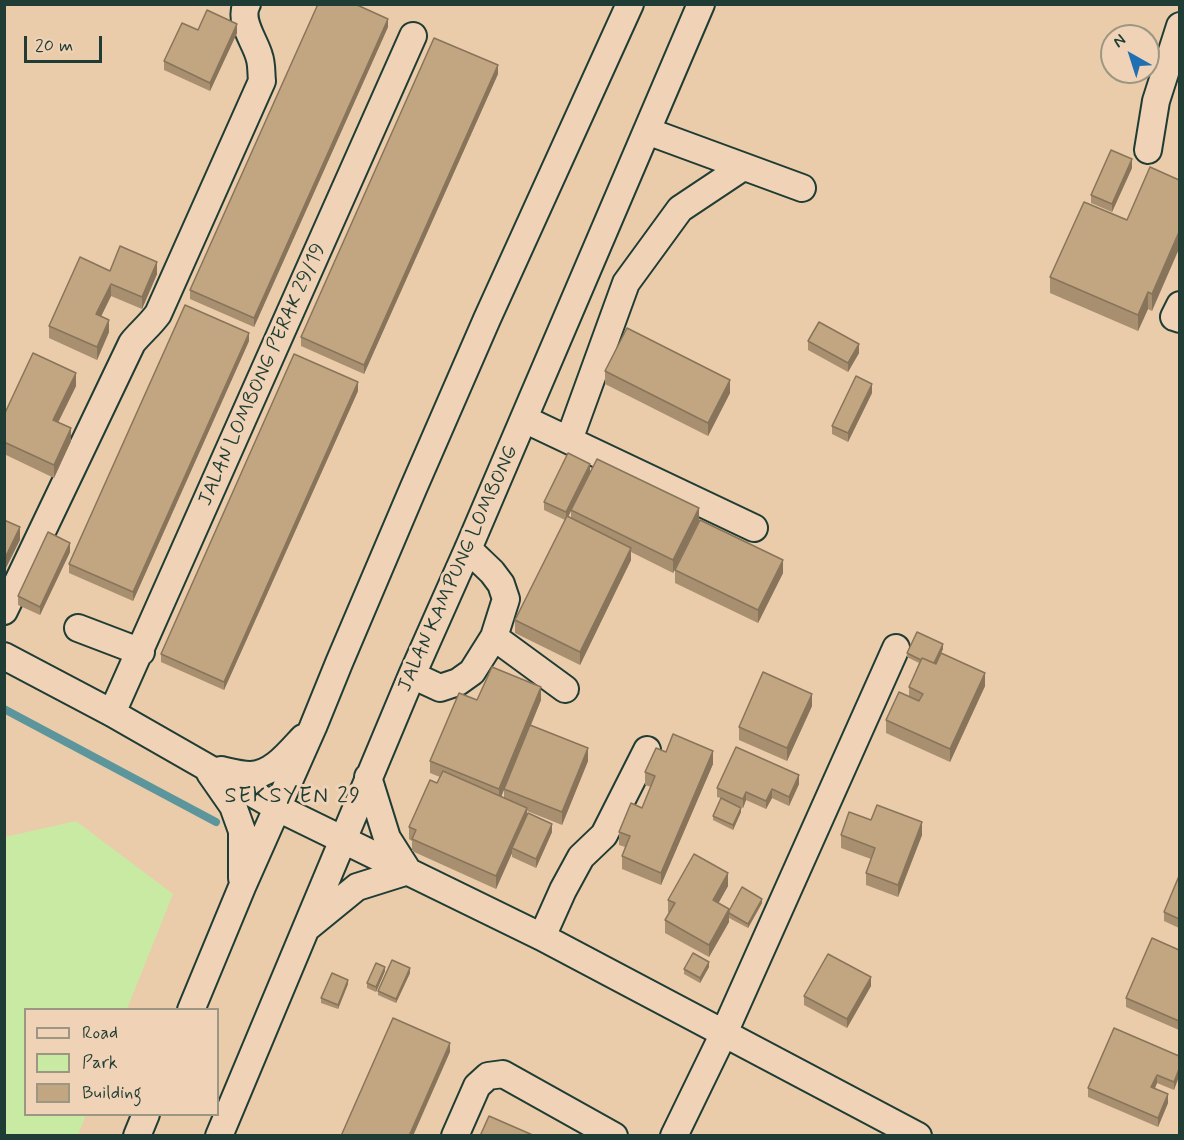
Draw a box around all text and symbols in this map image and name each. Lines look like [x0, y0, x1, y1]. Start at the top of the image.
scale bar [27, 24, 105, 62]
north arrow [1100, 24, 1160, 84]
text: N [1109, 30, 1130, 53]
text: 20 m [35, 34, 73, 58]
street label: JALAN LOMBONG PERAK 29/19 [194, 240, 332, 510]
street label: JALAN KAMPUNG LOMBONG [394, 442, 524, 696]
district label: SEKSYEN 29 [222, 784, 364, 810]
legend [24, 1008, 219, 1116]
text: Road [82, 1021, 118, 1045]
text: Park [82, 1051, 118, 1075]
text: Building [82, 1081, 142, 1105]

